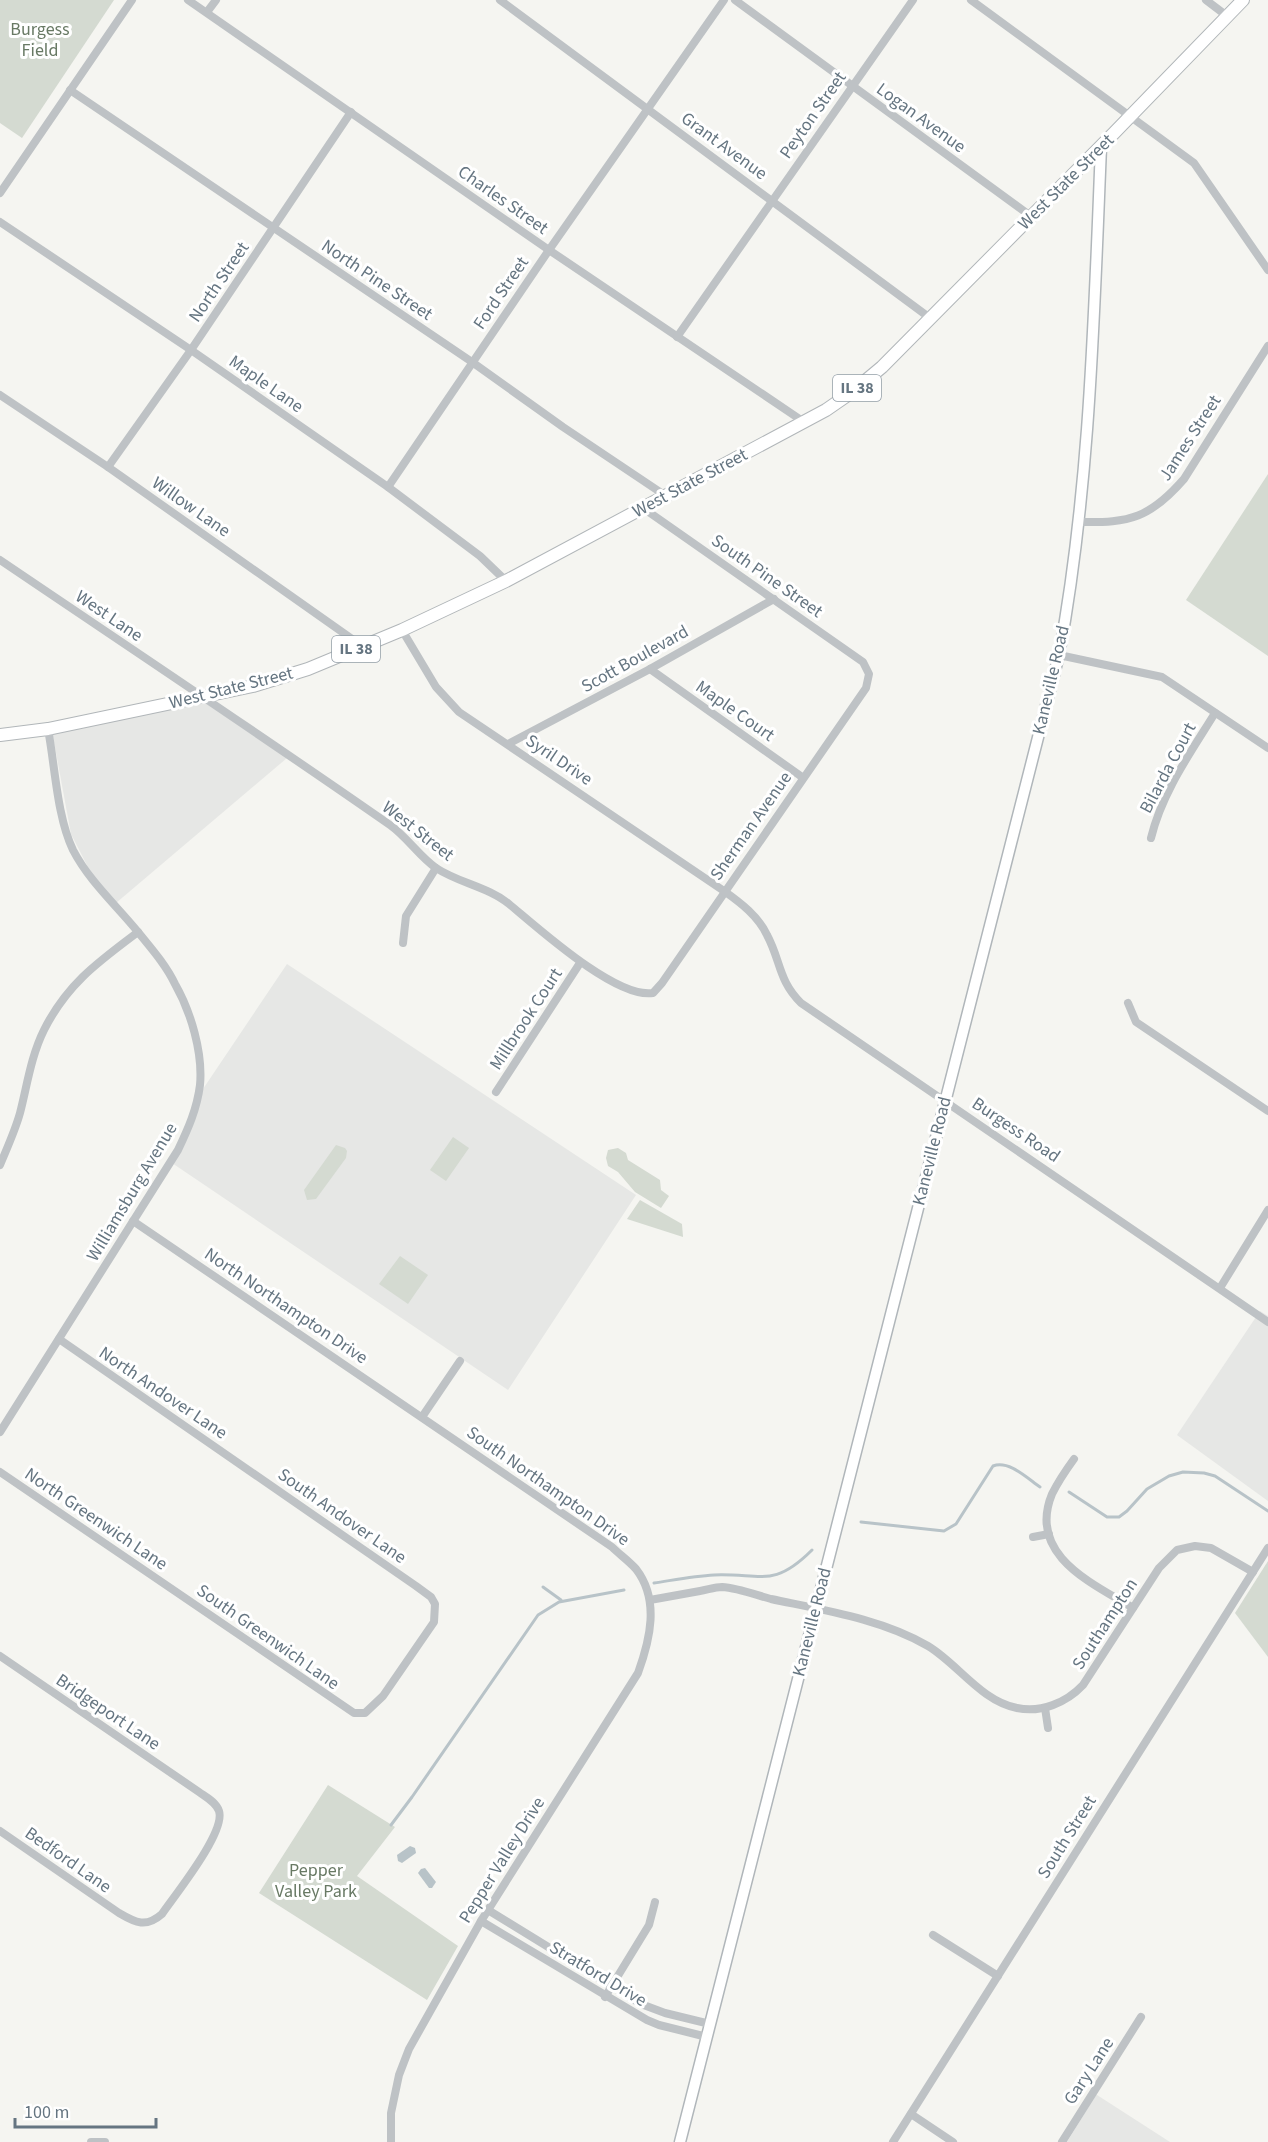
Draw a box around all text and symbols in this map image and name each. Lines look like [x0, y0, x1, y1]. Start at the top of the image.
park label: Burgess Field [10, 17, 70, 63]
street label: Peyton Street [774, 66, 852, 164]
street label: Logan Avenue [871, 77, 971, 159]
street label: Grant Avenue [676, 106, 772, 186]
street label: West State Street [1012, 128, 1120, 236]
street label: Charles Street [453, 160, 553, 240]
street label: North Pine Street [316, 234, 438, 326]
street label: North Street [183, 237, 255, 327]
street label: Ford Street [467, 252, 535, 334]
street label: Maple Lane [224, 349, 308, 419]
road number: IL 38 [833, 375, 881, 401]
street label: James Street [1153, 390, 1227, 486]
street label: West State Street [628, 442, 752, 524]
street label: Willow Lane [147, 471, 235, 543]
street label: South Pine Street [706, 528, 828, 624]
street label: West Lane [70, 584, 148, 648]
street label: Scott Boulevard [577, 619, 693, 699]
street label: Kaneville Road [1026, 623, 1076, 737]
road number: IL 38 [332, 636, 380, 662]
street label: West State Street [166, 660, 296, 716]
street label: Maple Court [690, 675, 780, 747]
street label: Bilarda Court [1134, 718, 1202, 818]
street label: Syril Drive [521, 728, 598, 792]
street label: Sherman Avenue [704, 767, 798, 885]
street label: West Street [377, 795, 459, 867]
street label: Millbrook Court [484, 963, 568, 1075]
street label: Burgess Road [967, 1091, 1065, 1169]
street label: Kaneville Road [906, 1094, 958, 1208]
street label: Williamsburg Avenue [81, 1118, 183, 1266]
street label: North Northampton Drive [199, 1242, 373, 1370]
street label: North Andover Lane [94, 1341, 232, 1445]
street label: South Northampton Drive [461, 1420, 635, 1552]
street label: North Greenwich Lane [20, 1462, 173, 1576]
street label: South Andover Lane [273, 1462, 411, 1570]
street label: Kaneville Road [786, 1565, 838, 1679]
street label: Southampton [1066, 1574, 1144, 1674]
street label: South Greenwich Lane [192, 1578, 344, 1696]
street label: Bridgeport Lane [51, 1668, 165, 1756]
street label: South Street [1032, 1791, 1102, 1883]
street label: Pepper Valley Drive [453, 1792, 551, 1928]
street label: Bedford Lane [20, 1821, 116, 1899]
park label: Pepper Valley Park [275, 1858, 357, 1904]
street label: Stratford Drive [545, 1935, 651, 2013]
street label: Gary Lane [1058, 2032, 1120, 2109]
scale bar [15, 2091, 156, 2129]
text: 100 m [24, 2100, 69, 2125]

